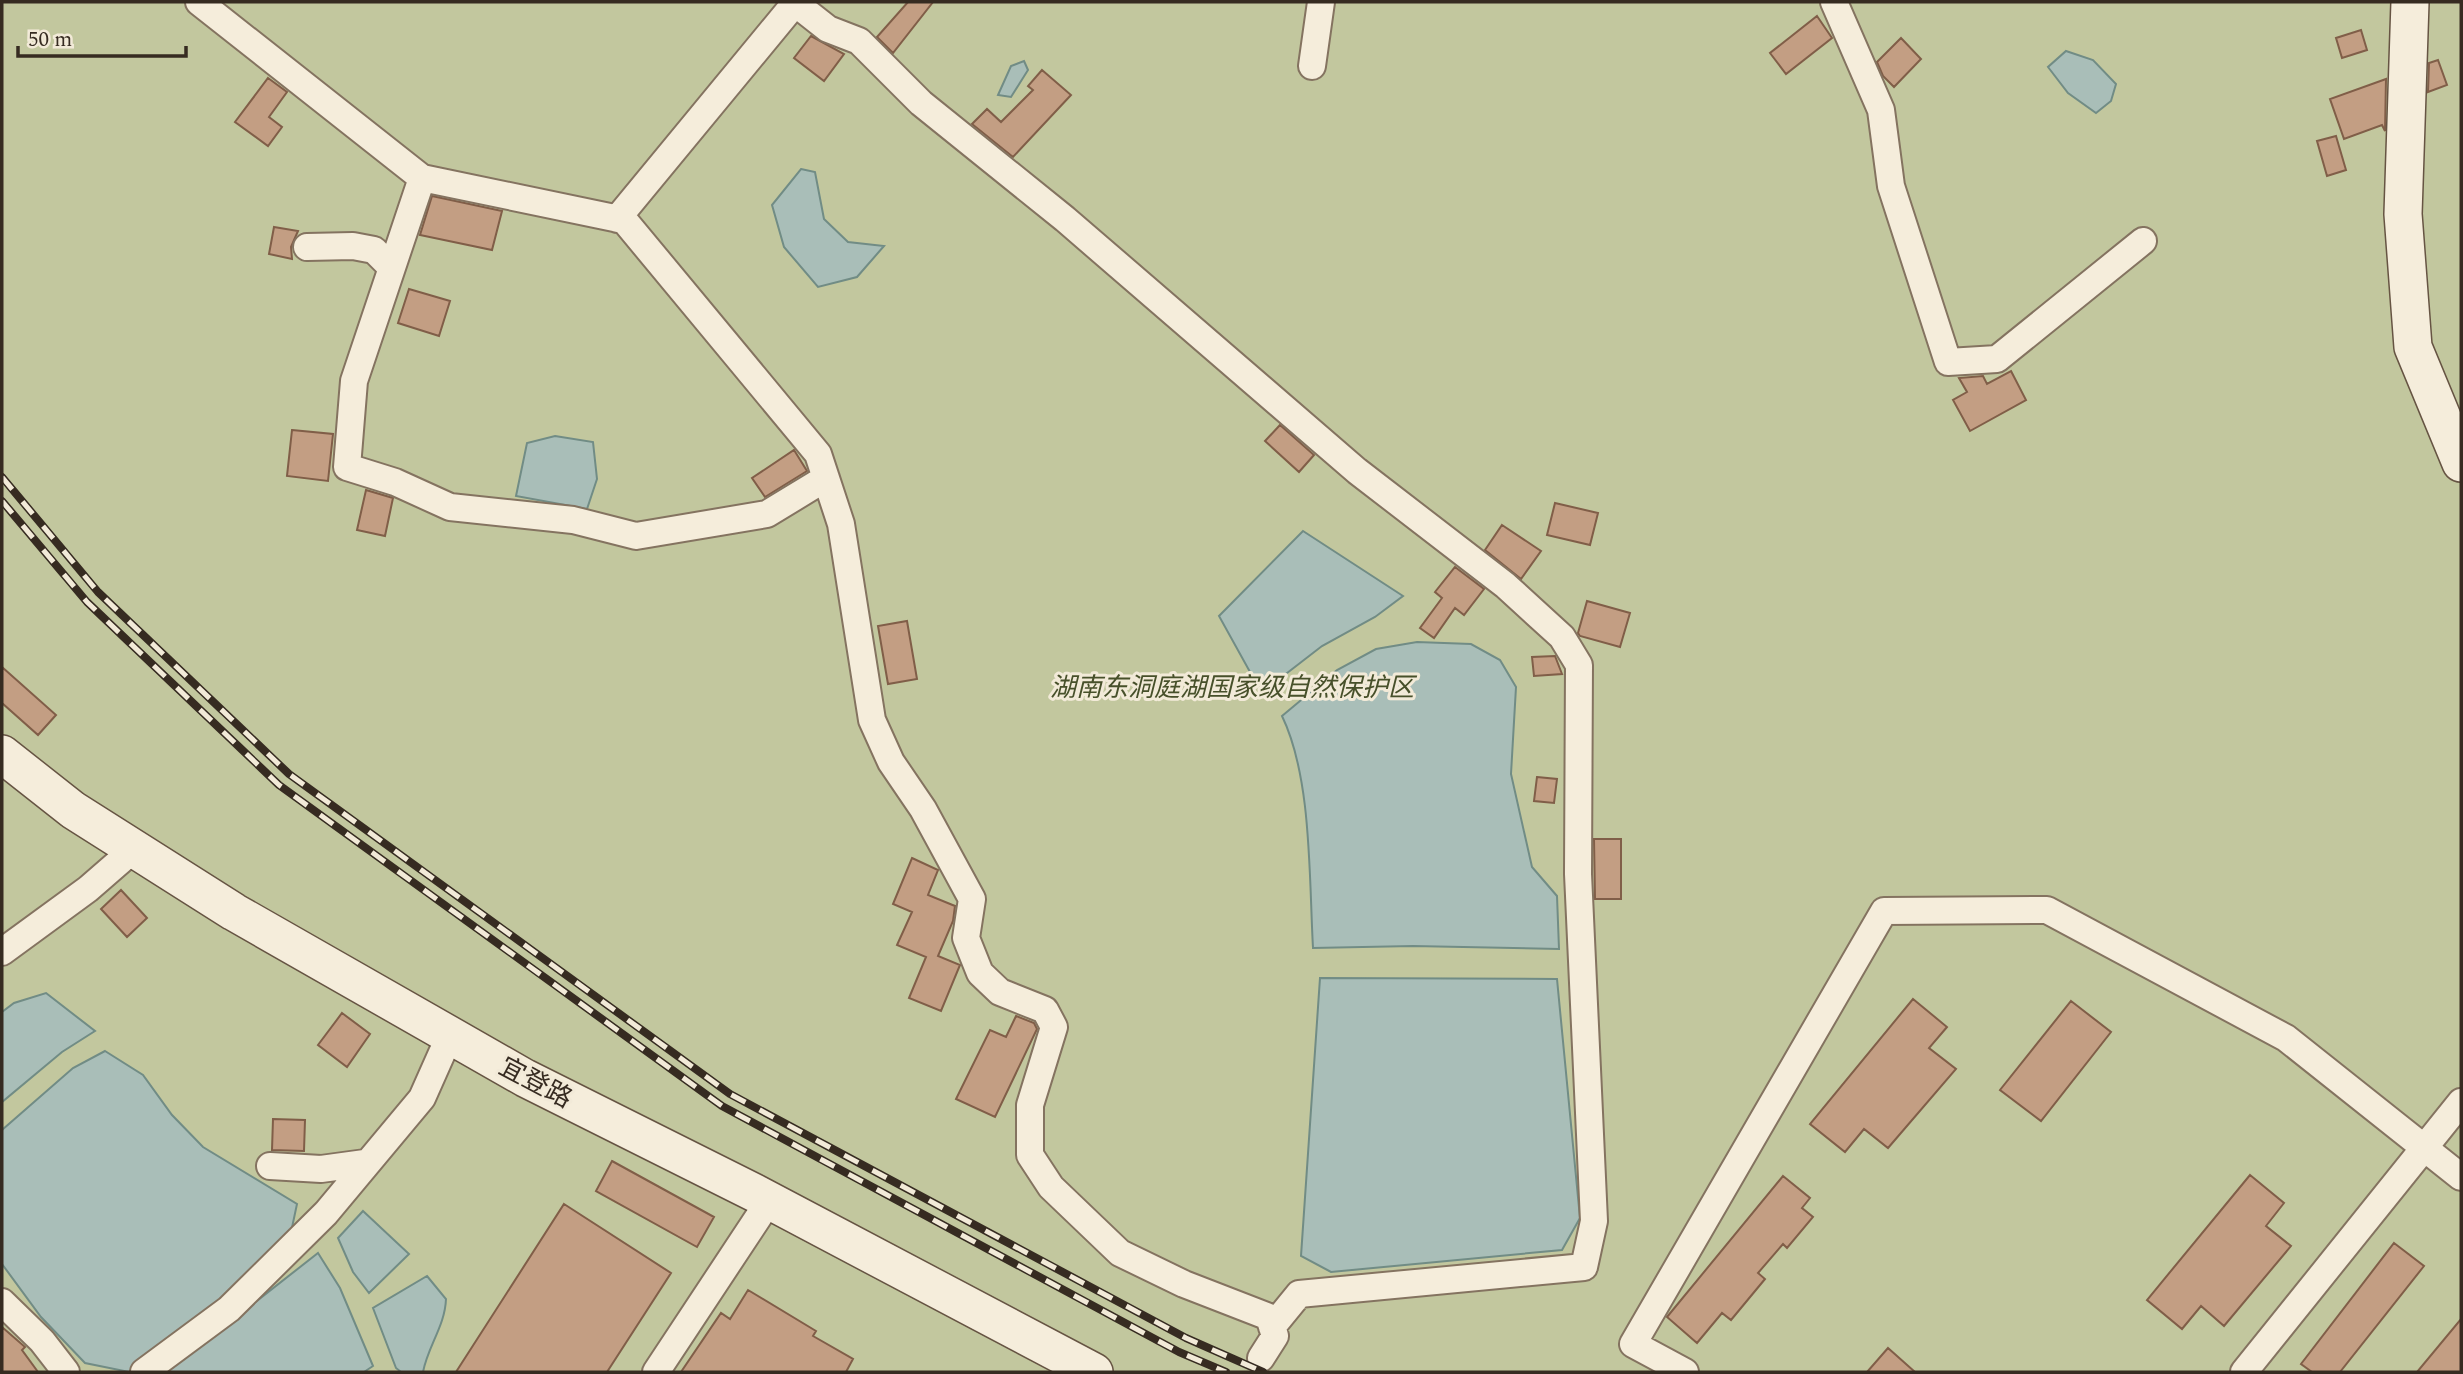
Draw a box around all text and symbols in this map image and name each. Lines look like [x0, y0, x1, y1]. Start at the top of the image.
scale bar [18, 14, 186, 58]
text: 50 m [28, 24, 72, 56]
park label: 湖南东洞庭湖国家级自然保护区 [1050, 668, 1418, 708]
street label: 宜登路 [492, 1047, 579, 1119]

